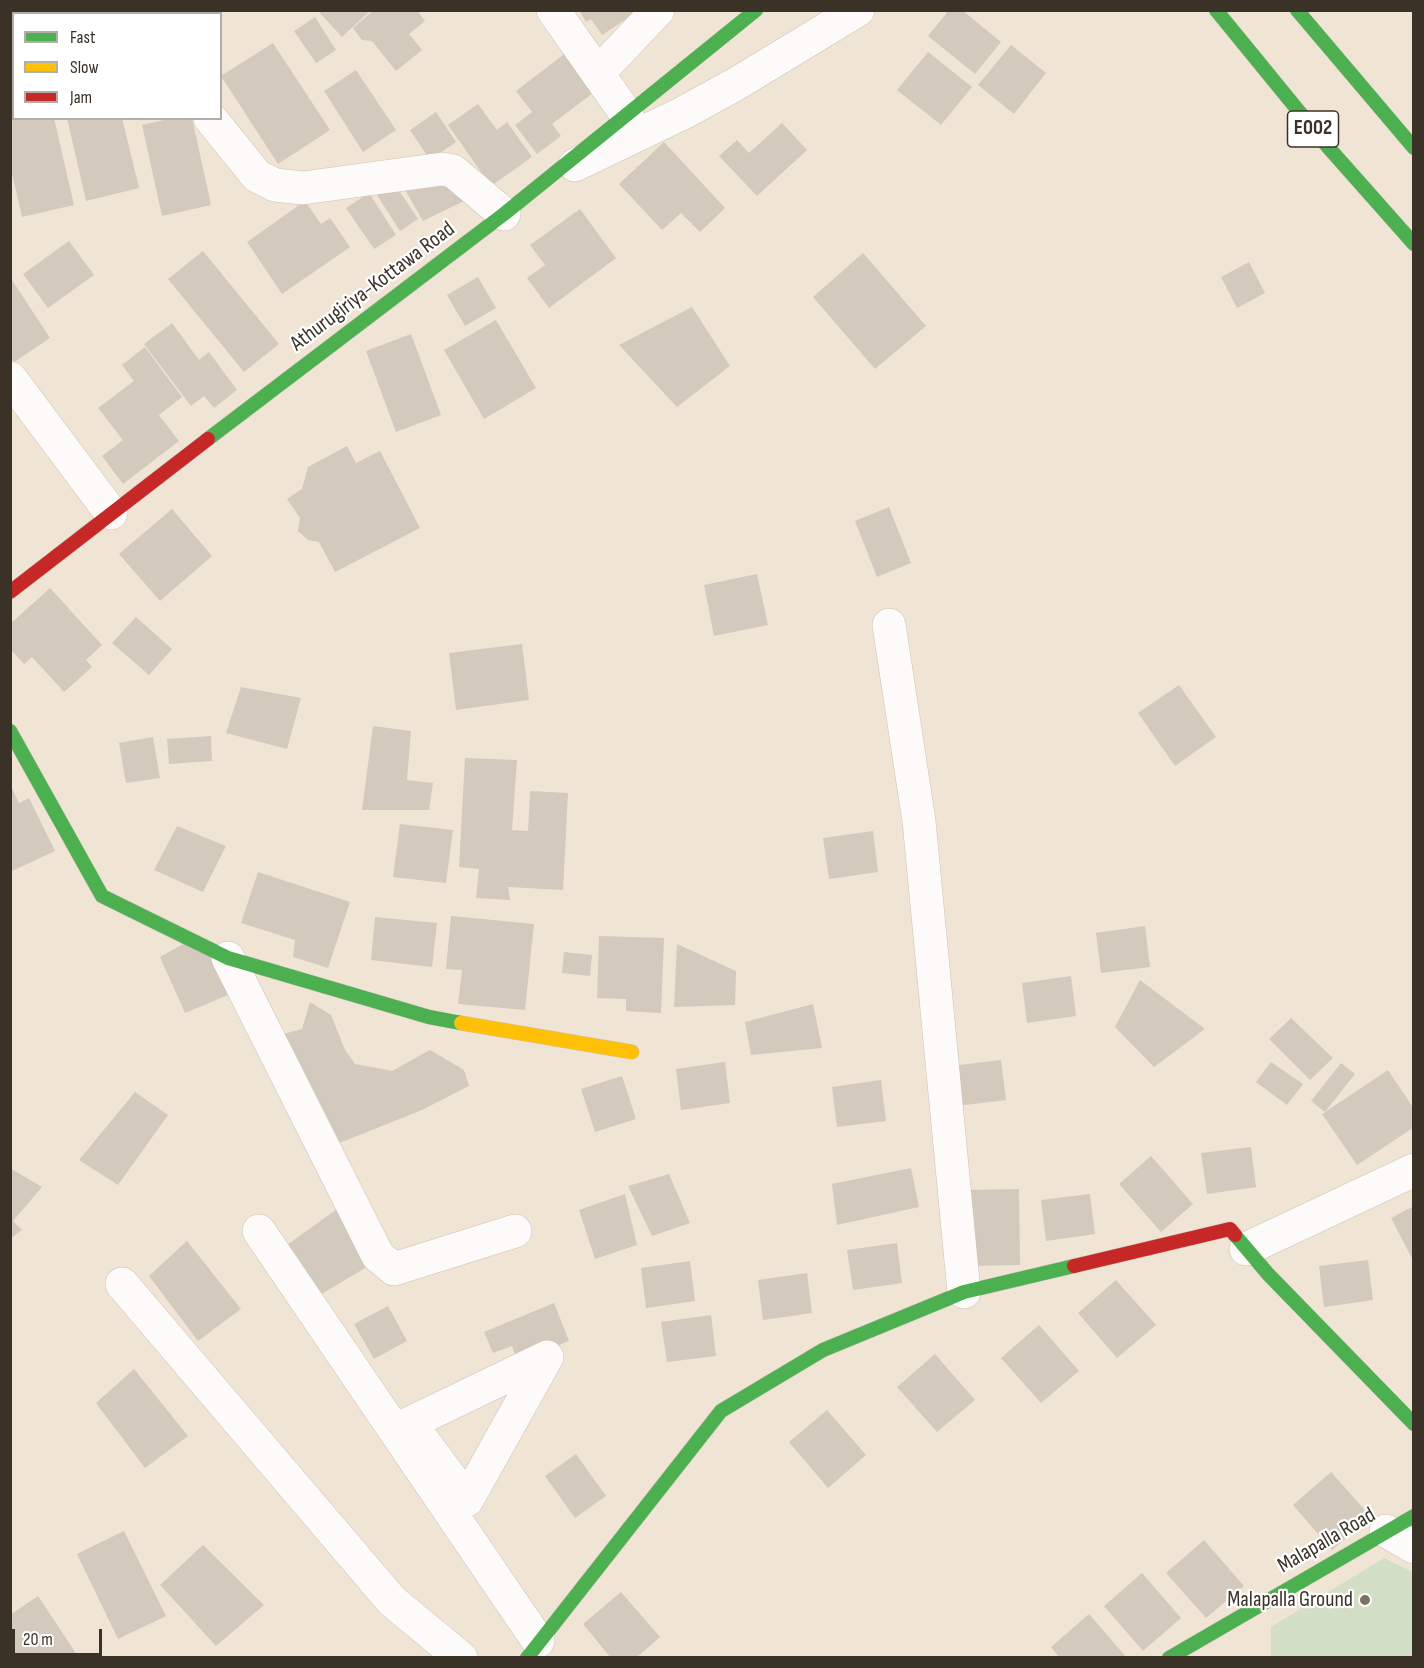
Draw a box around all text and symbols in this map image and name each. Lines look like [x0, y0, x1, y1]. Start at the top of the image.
legend [12, 12, 222, 120]
text: Fast [70, 27, 95, 48]
text: Slow [70, 57, 99, 78]
text: Jam [70, 87, 92, 108]
road number: E002 [1288, 111, 1338, 147]
street label: Athurugiriya-Kottawa Road [285, 216, 461, 358]
street label: Malapalla Road [1273, 1502, 1381, 1580]
place label: Malapalla Ground [1227, 1587, 1353, 1613]
marker: Malapalla Ground [1358, 1593, 1372, 1607]
scale bar [15, 1617, 105, 1655]
text: 20 m [23, 1629, 53, 1650]

